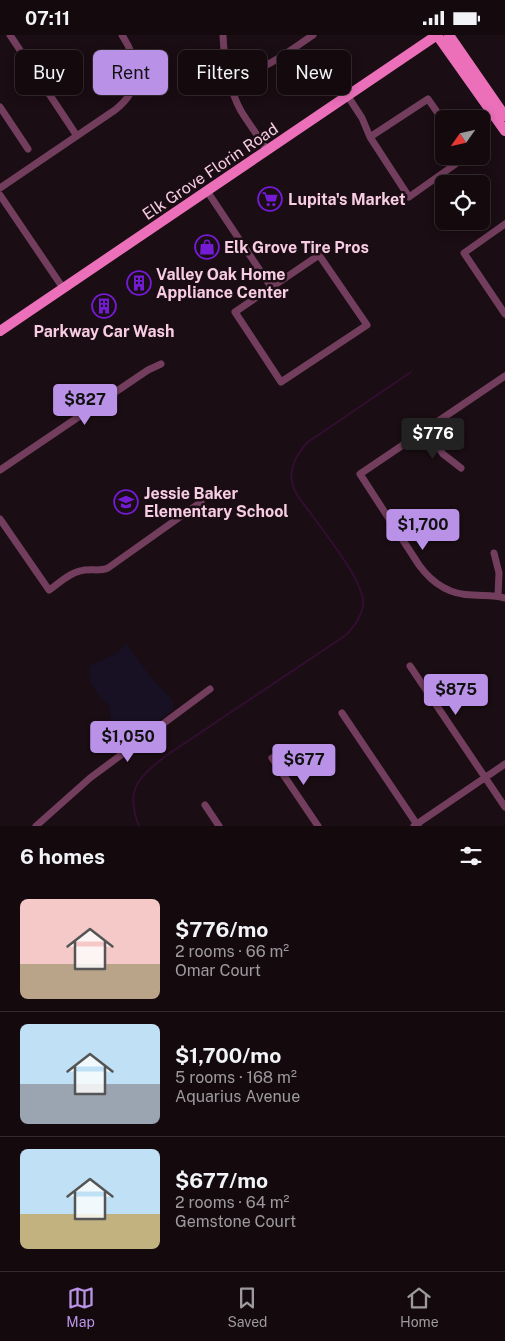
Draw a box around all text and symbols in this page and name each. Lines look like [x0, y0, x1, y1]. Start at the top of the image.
text: 07:11 [25, 7, 70, 29]
chip: Buy [15, 50, 83, 95]
chip: Rent [93, 50, 168, 95]
chip: Filters [178, 50, 267, 95]
chip: New [277, 50, 351, 95]
north arrow [435, 110, 490, 165]
map controls [435, 110, 490, 230]
street label: Elk Grove Florin Road [139, 119, 282, 224]
button: locate [435, 175, 490, 230]
supermarket icon: Lupita's Market [257, 186, 283, 212]
place label: Lupita's Market [288, 190, 406, 209]
shop icon: Elk Grove Tire Pros [194, 234, 220, 260]
place label: Elk Grove Tire Pros [224, 238, 369, 257]
place label: Valley Oak Home Appliance Center [156, 265, 289, 302]
building icon: Valley Oak Home Appliance Center [126, 270, 152, 296]
building icon: Parkway Car Wash [91, 293, 117, 319]
place label: Parkway Car Wash [34, 322, 174, 341]
pin: $827 [55, 383, 115, 426]
text: $827 [64, 390, 106, 409]
pin: $776 [403, 417, 463, 460]
text: $776 [412, 424, 454, 443]
place label: Jessie Baker Elementary School [144, 484, 289, 521]
school or university icon: Jessie Baker Elementary School [113, 489, 139, 515]
pin: $1,700 [382, 509, 464, 551]
text: $1,700 [397, 515, 449, 534]
pin: $875 [426, 673, 486, 716]
text: $875 [435, 680, 477, 699]
pin: $1,050 [87, 721, 169, 763]
text: $1,050 [101, 727, 155, 746]
pin: $677 [274, 743, 334, 786]
text: $677 [283, 750, 325, 769]
icon: filters [457, 842, 485, 870]
text: 6 homes [20, 844, 105, 869]
text: $776/mo [175, 917, 268, 942]
icon: home [60, 919, 120, 979]
text: 2 rooms · 66 m² [175, 942, 289, 961]
text: Omar Court [175, 961, 261, 980]
text: $1,700/mo [175, 1043, 281, 1068]
icon: home [60, 1044, 120, 1104]
text: 5 rooms · 168 m² [175, 1068, 297, 1087]
text: Aquarius Avenue [175, 1087, 300, 1106]
text: $677/mo [175, 1168, 268, 1193]
icon: home [60, 1169, 120, 1229]
text: 2 rooms · 64 m² [175, 1193, 289, 1212]
text: Gemstone Court [175, 1212, 296, 1231]
tab: Map [66, 1284, 95, 1330]
tab: Saved [227, 1284, 267, 1330]
tab: Home [400, 1284, 439, 1330]

